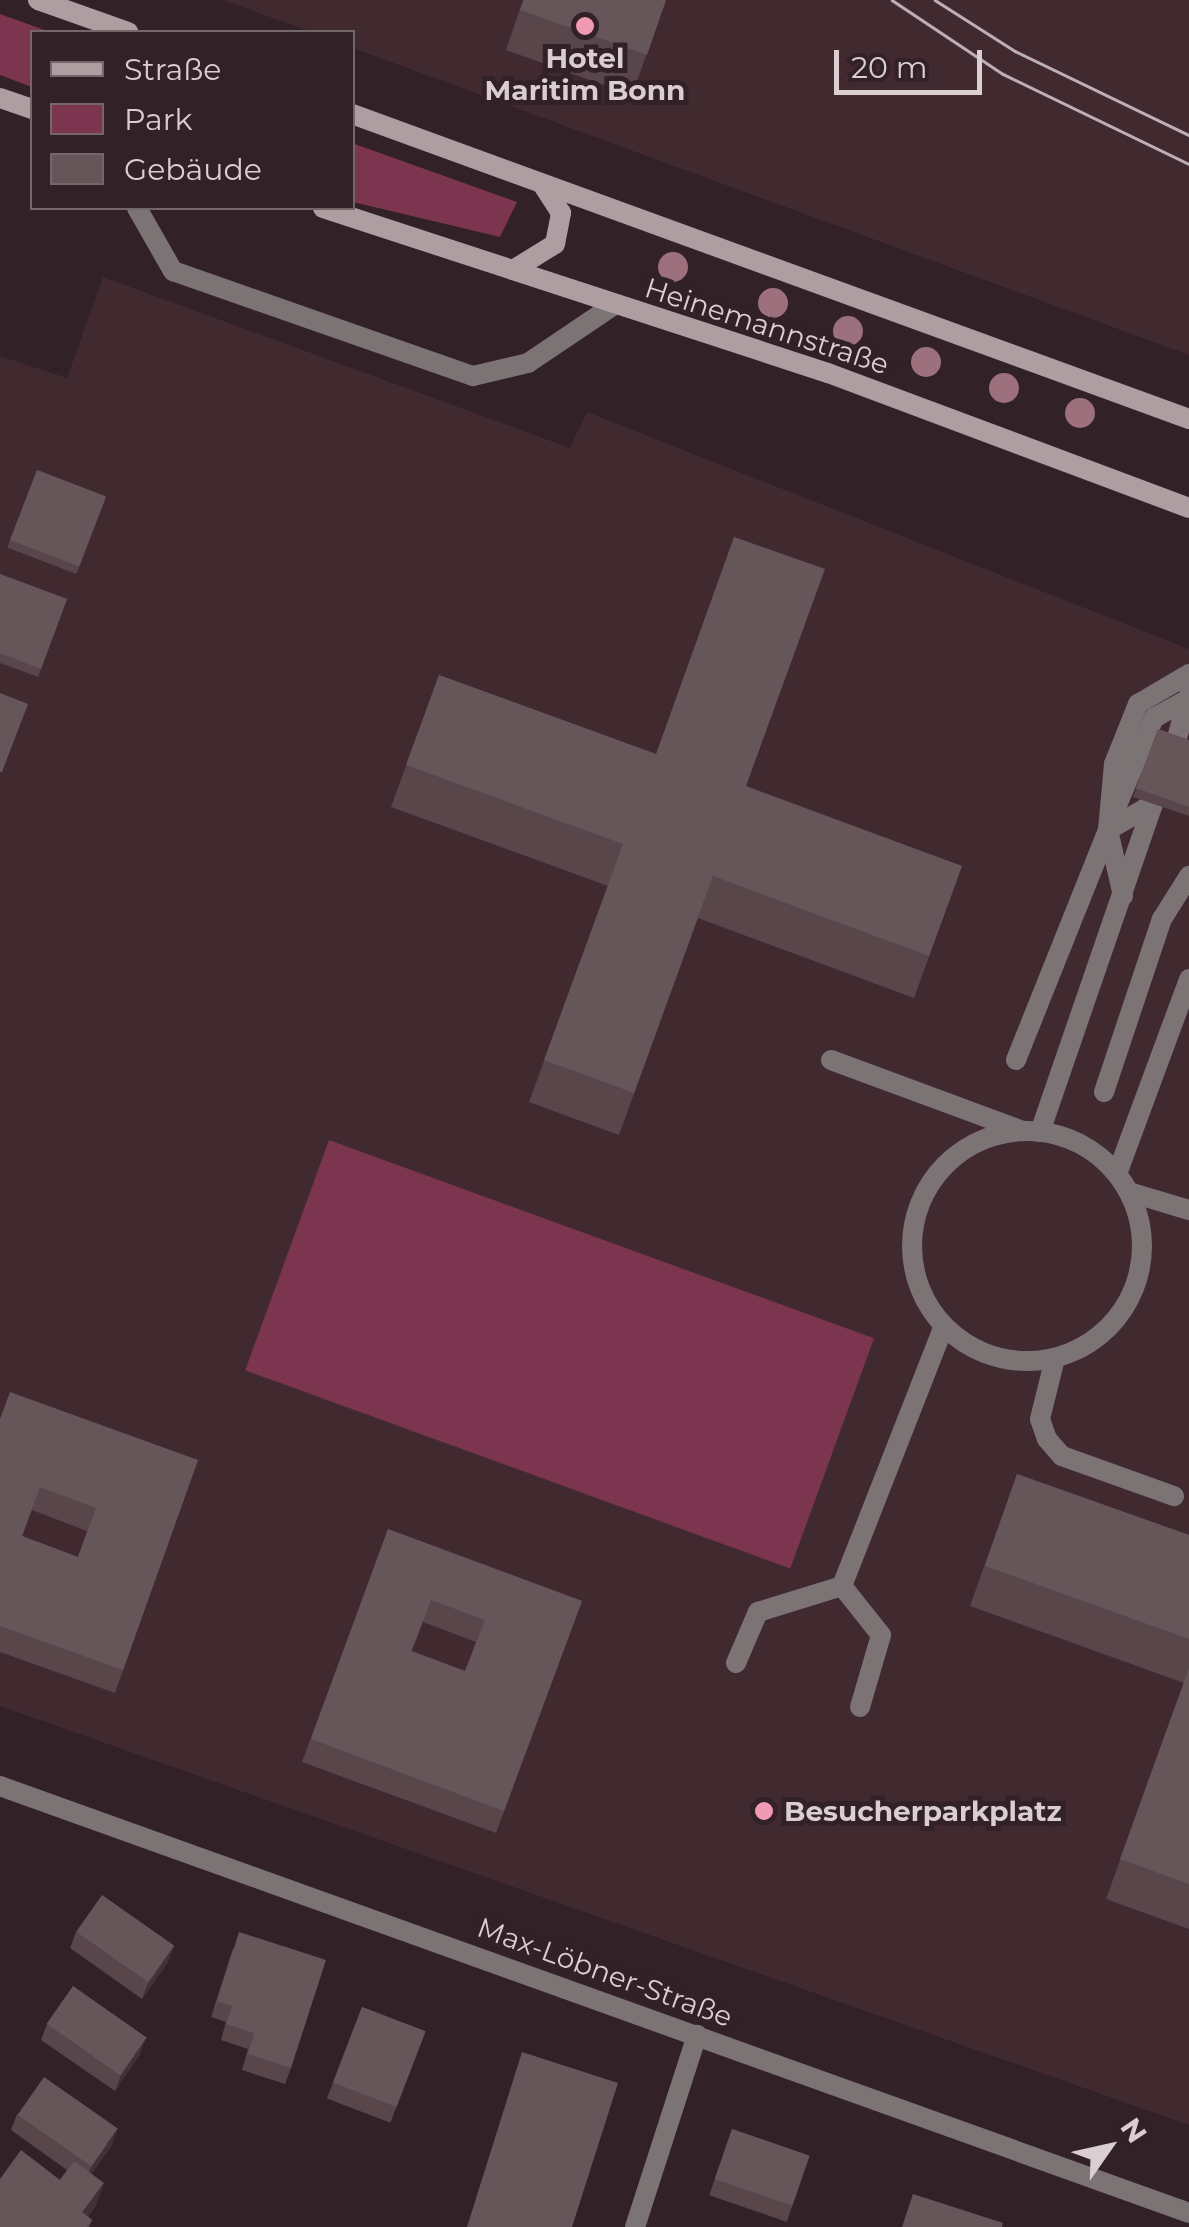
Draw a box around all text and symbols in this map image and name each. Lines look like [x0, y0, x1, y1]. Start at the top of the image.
marker: Hotel Maritim Bonn [574, 15, 596, 37]
legend [30, 30, 355, 210]
scale bar [839, 30, 986, 92]
place label: Hotel Maritim Bonn [485, 41, 685, 107]
text: 20 m [851, 49, 928, 86]
text: Straße [124, 51, 221, 88]
text: Park [124, 101, 193, 138]
text: Gebäude [124, 151, 262, 188]
street label: Heinemannstraße [641, 271, 893, 381]
place label: Besucherparkplatz [784, 1794, 1062, 1828]
marker: Besucherparkplatz [753, 1800, 775, 1822]
street label: Max-Löbner-Straße [473, 1910, 737, 2034]
north arrow [1059, 2097, 1159, 2197]
text: N [1113, 2111, 1154, 2149]

